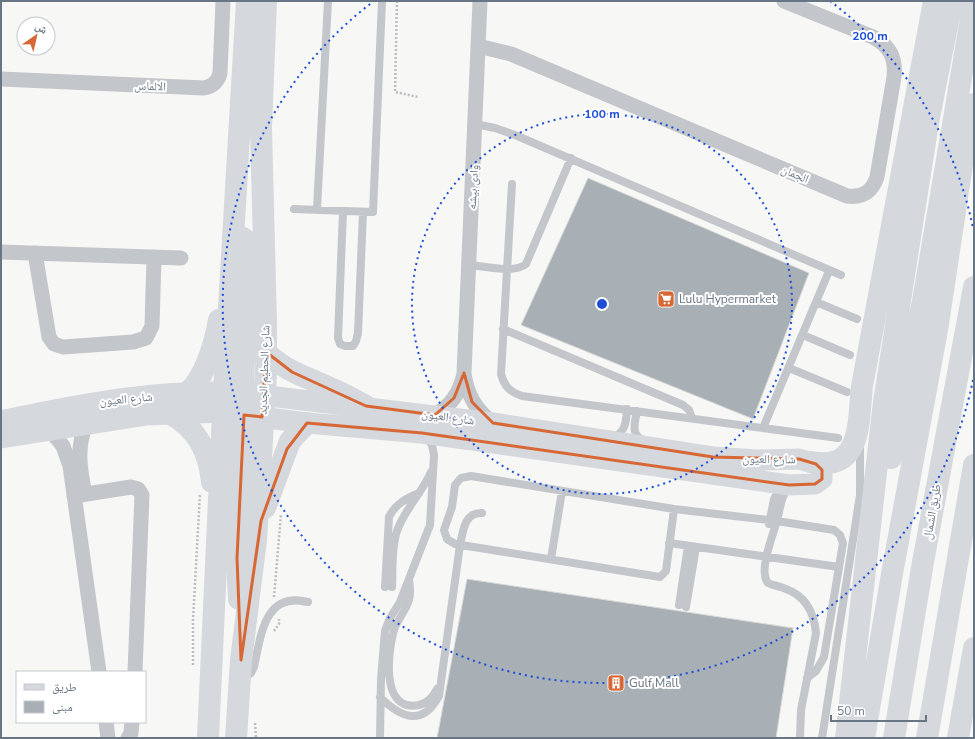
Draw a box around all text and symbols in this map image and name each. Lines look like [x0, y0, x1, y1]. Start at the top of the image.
north arrow [16, 16, 56, 56]
text: ش [32, 19, 51, 38]
text: 200 m [852, 28, 888, 44]
street label: الالماس [134, 77, 166, 95]
text: 100 m [584, 106, 620, 122]
street label: الجمان [779, 161, 811, 187]
street label: وادى بيشه [464, 164, 482, 210]
supermarket icon: Lulu Hypermarket [656, 289, 676, 309]
place label: Lulu Hypermarket [679, 291, 777, 307]
centre of rings [595, 297, 609, 311]
street label: شارع الحطيم الجديد [254, 325, 274, 415]
street label: شارع العيون [99, 389, 153, 409]
street label: شارع العيون [421, 405, 476, 429]
street label: شارع العيون [742, 451, 796, 467]
street label: طريق الشمال [919, 483, 945, 541]
legend [16, 671, 146, 723]
building icon: Gulf Mall [606, 673, 626, 693]
place label: Gulf Mall [629, 675, 679, 691]
text: طريق [52, 679, 77, 695]
scale bar [831, 697, 926, 723]
text: مبنى [52, 699, 73, 715]
text: 50 m [837, 703, 865, 719]

